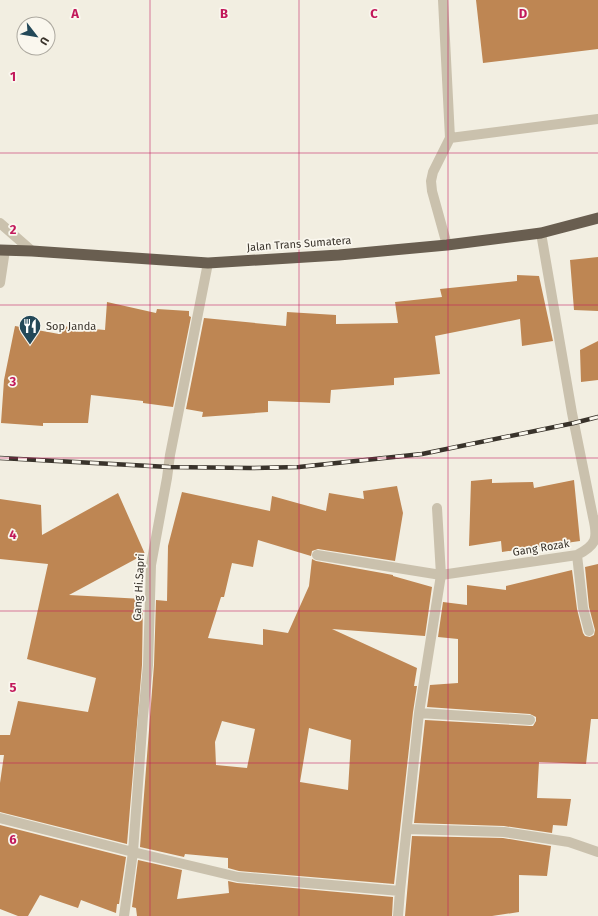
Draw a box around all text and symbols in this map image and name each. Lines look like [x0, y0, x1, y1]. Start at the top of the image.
text: A [70, 6, 79, 21]
text: B [220, 6, 228, 21]
text: C [370, 6, 378, 21]
text: D [519, 6, 528, 21]
north arrow [16, 16, 56, 56]
text: U [37, 34, 52, 47]
text: 1 [10, 69, 16, 84]
text: 2 [10, 222, 17, 237]
street label: Jalan Trans Sumatera [246, 234, 352, 254]
restaurant icon: Sop Janda [17, 313, 43, 346]
place label: Sop Janda [46, 320, 96, 333]
text: 3 [9, 374, 17, 389]
text: 4 [9, 527, 17, 542]
street label: Gang Rozak [512, 537, 571, 559]
street label: Gang Hi.Sapri [131, 553, 147, 621]
text: 5 [10, 680, 17, 695]
text: 6 [9, 832, 17, 847]

